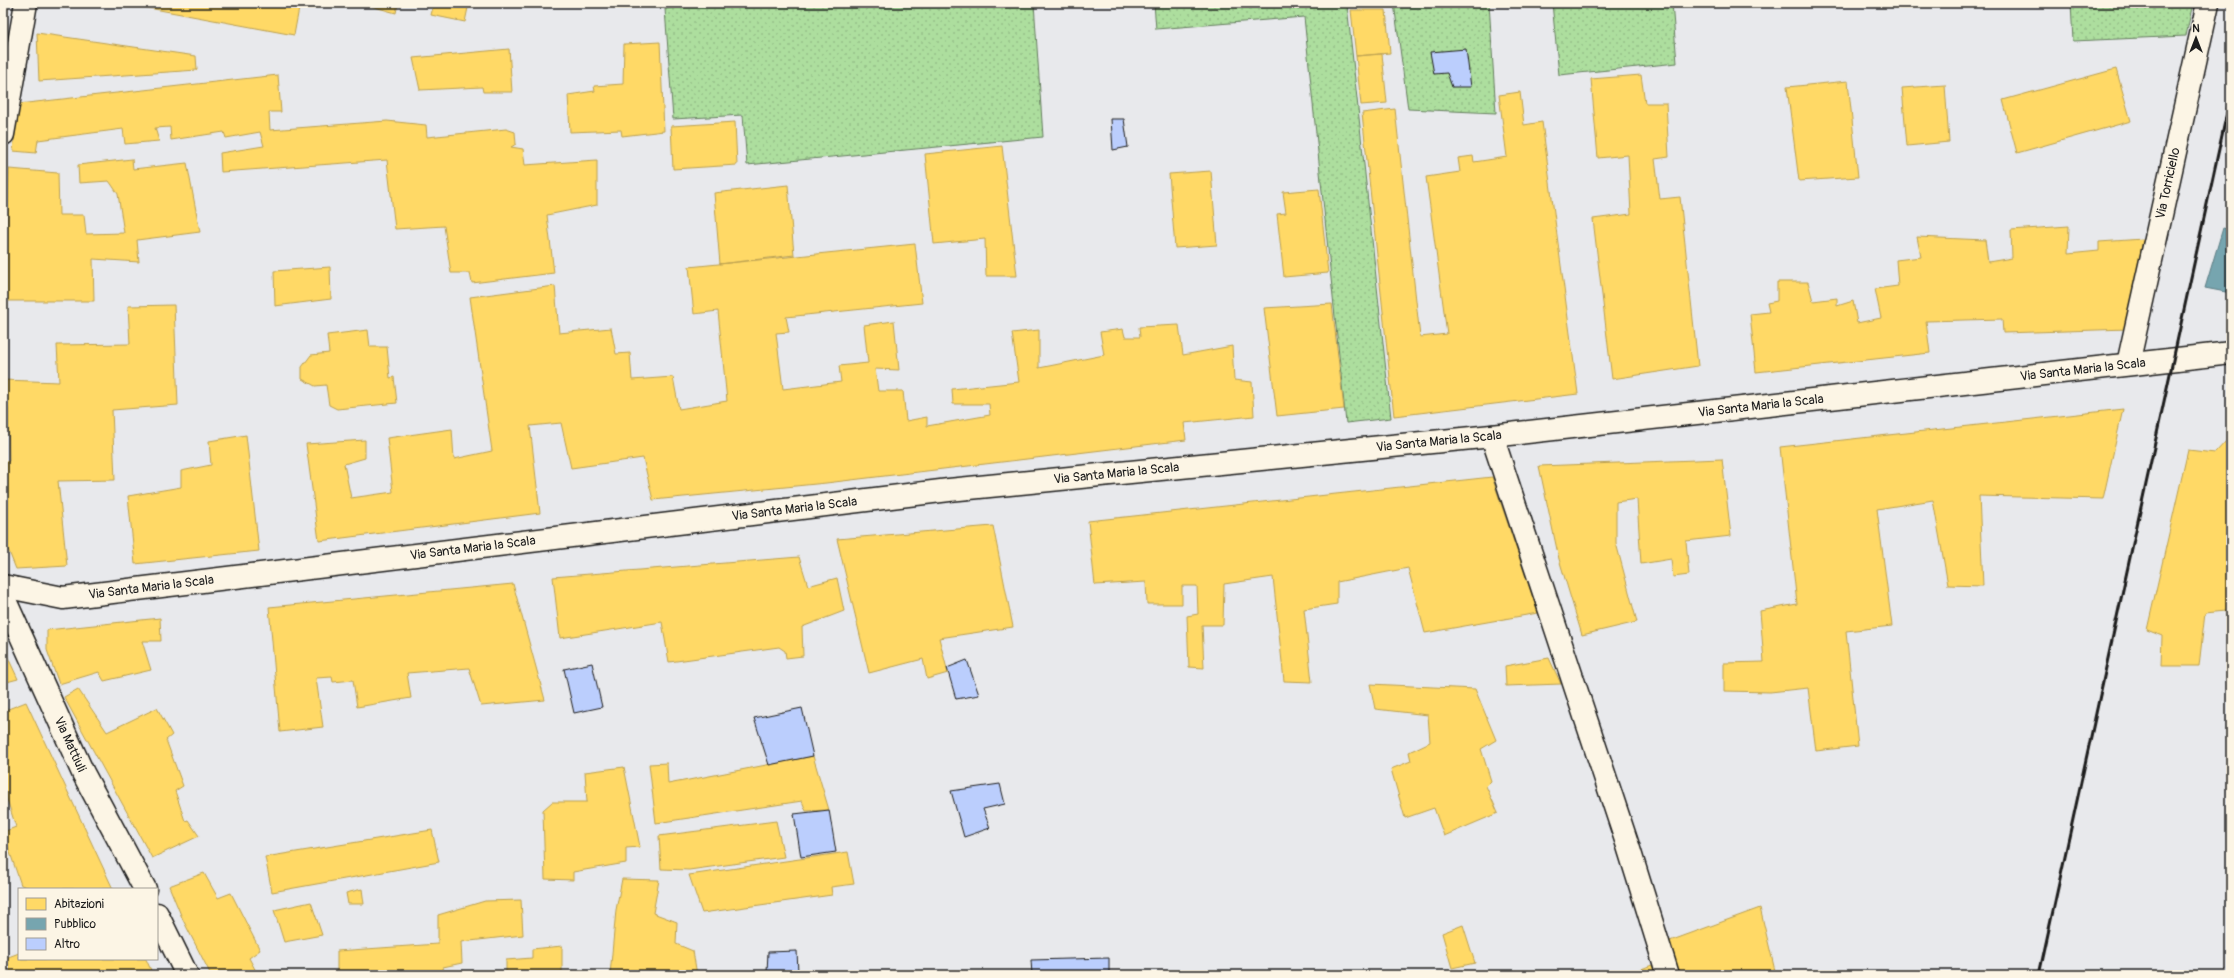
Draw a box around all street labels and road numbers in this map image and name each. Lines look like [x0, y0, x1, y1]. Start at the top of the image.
street label: Via Torriciello [2152, 146, 2184, 221]
street label: Via Santa Maria la Scala [2019, 355, 2146, 385]
street label: Via Santa Maria la Scala [1697, 391, 1825, 421]
street label: Via Santa Maria la Scala [1375, 427, 1503, 455]
street label: Via Santa Maria la Scala [1053, 459, 1180, 488]
street label: Via Santa Maria la Scala [731, 493, 858, 524]
street label: Via Santa Maria la Scala [409, 532, 536, 564]
street label: Via Santa Maria la Scala [88, 572, 215, 603]
street label: Via Mattiuli [51, 714, 90, 775]

